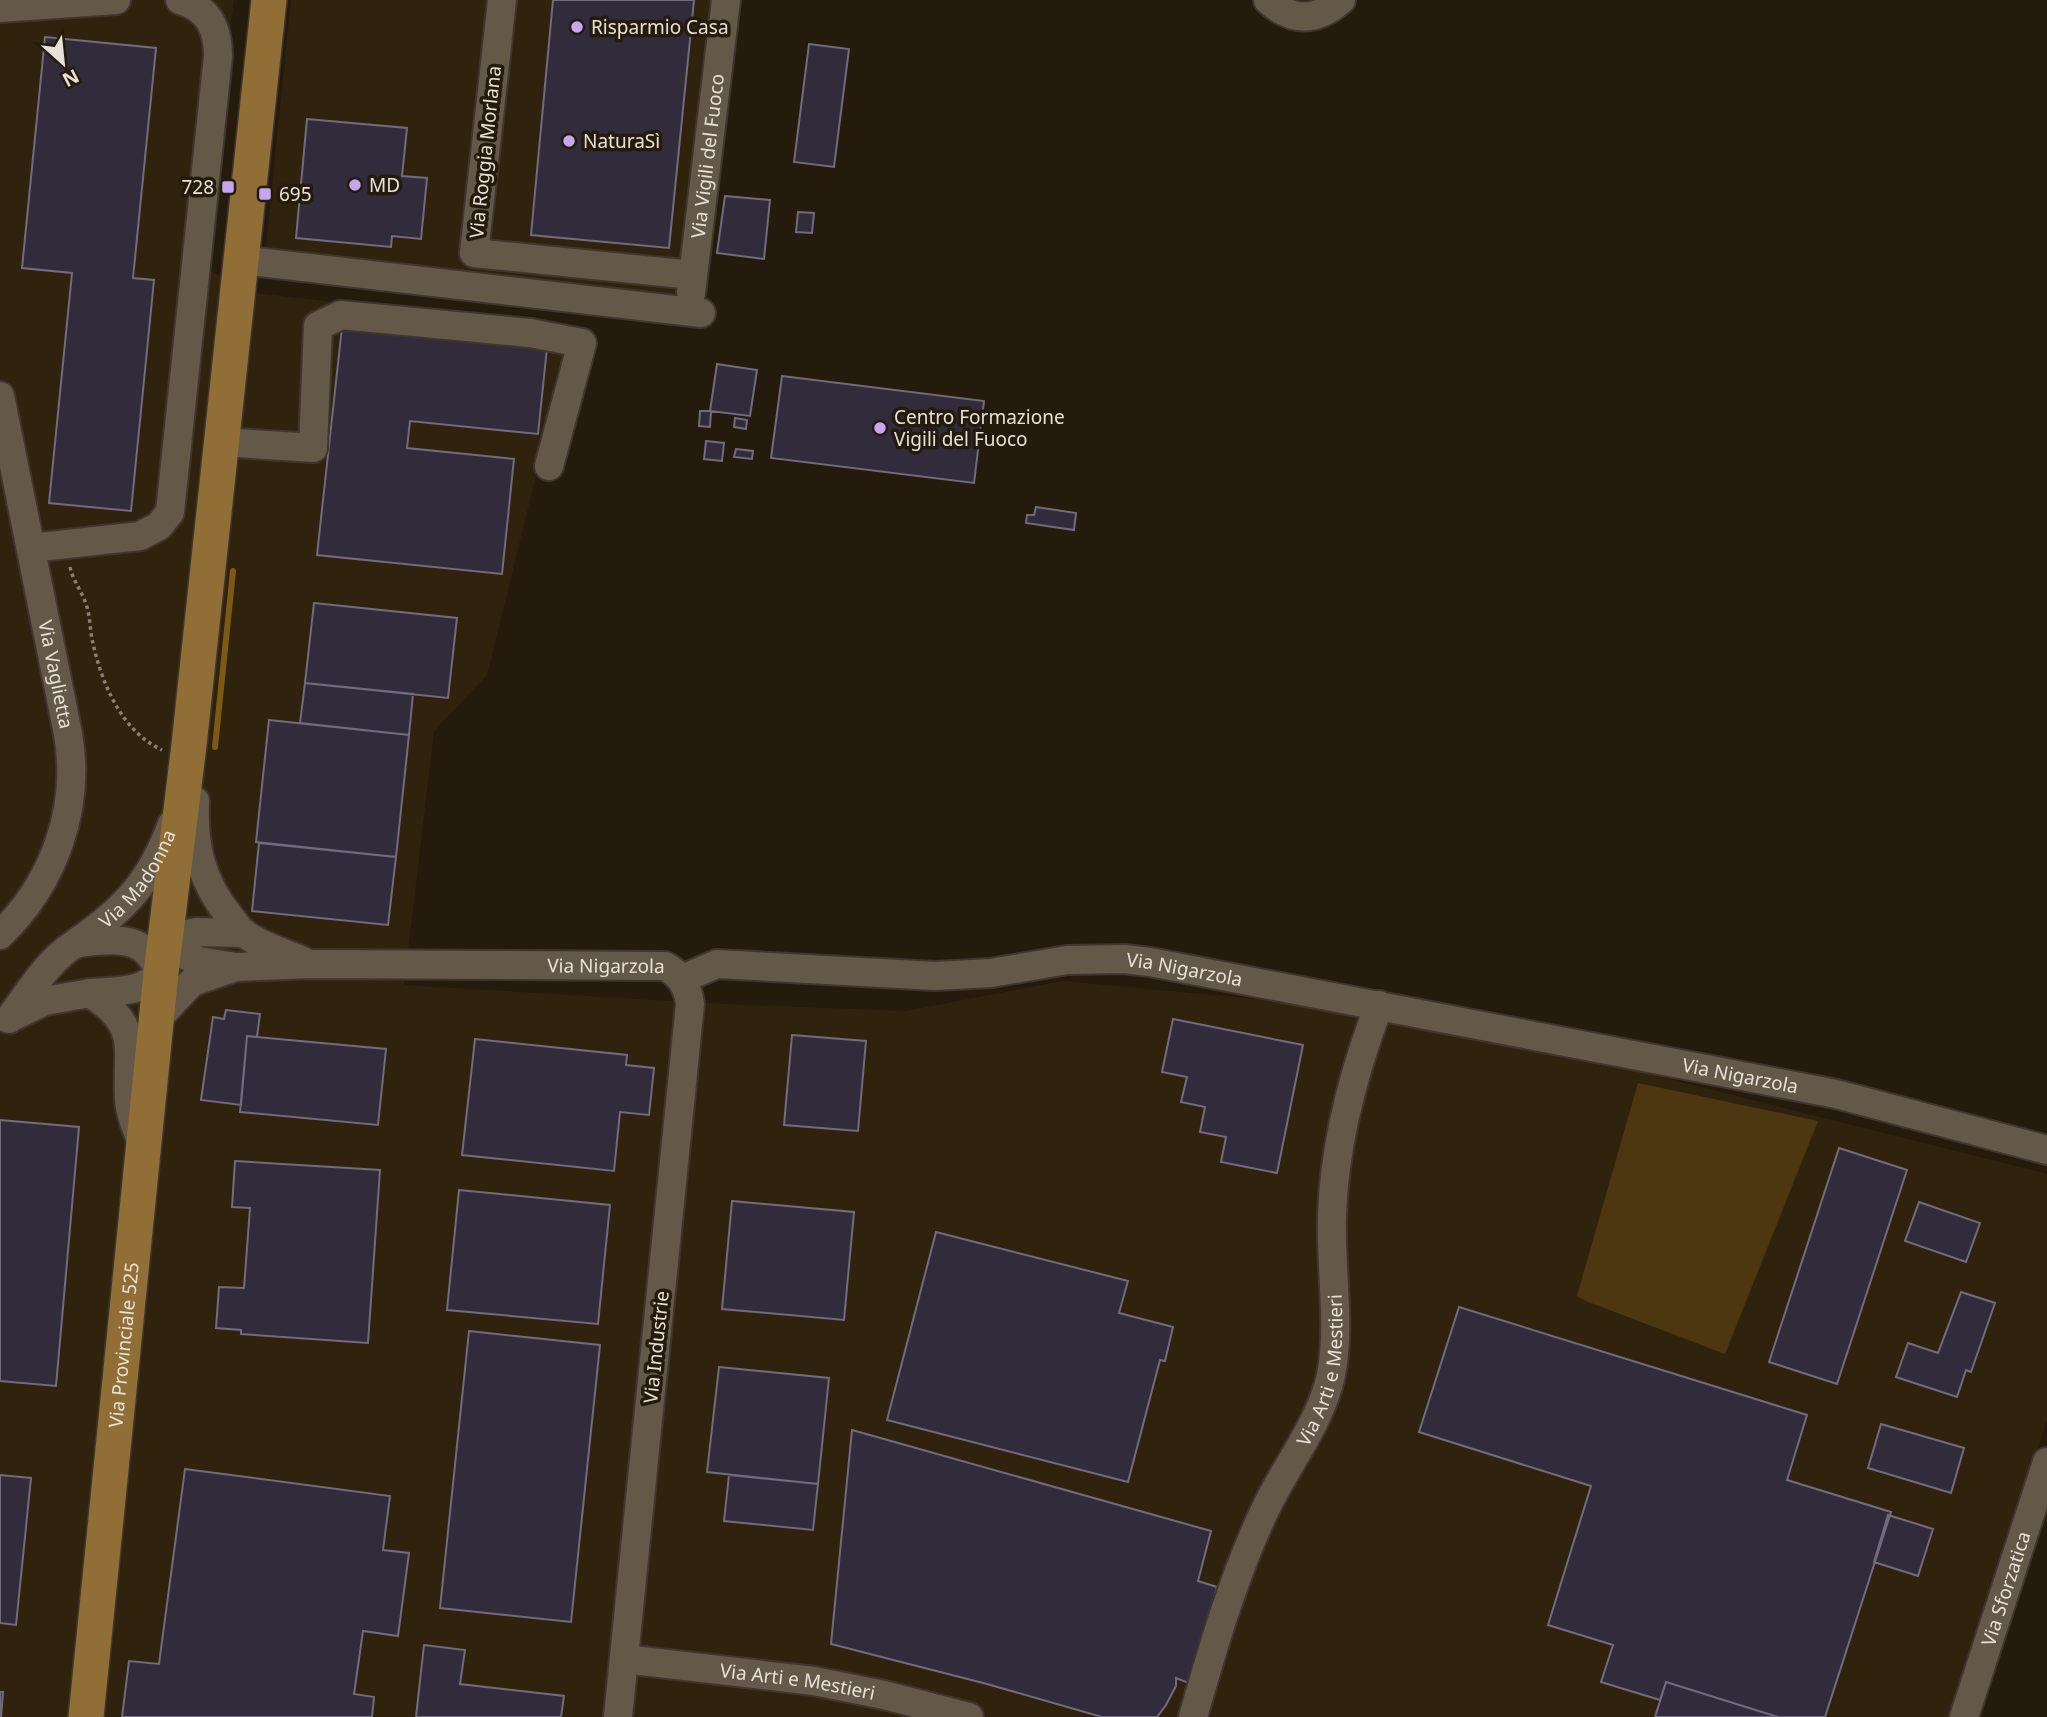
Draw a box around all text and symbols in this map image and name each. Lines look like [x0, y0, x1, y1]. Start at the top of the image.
place label: Risparmio Casa [591, 14, 729, 40]
marker: Risparmio Casa [569, 19, 585, 35]
north arrow [28, 28, 98, 98]
text: N [58, 63, 84, 93]
street label: Via Roggia Morlana [463, 64, 507, 240]
street label: Via Vigili del Fuoco [685, 72, 730, 240]
place label: NaturaSì [583, 128, 660, 154]
marker: NaturaSì [561, 133, 577, 149]
place label: MD [369, 172, 400, 198]
place label: 728 [181, 174, 214, 200]
marker: MD [347, 177, 363, 193]
marker: 728 [220, 179, 236, 195]
place label: 695 [279, 181, 312, 207]
marker: 695 [257, 186, 273, 202]
place label: Centro Formazione Vigili del Fuoco [894, 404, 1065, 452]
marker: Centro Formazione Vigili del Fuoco [872, 420, 888, 436]
street label: Via Vaglietta [32, 618, 80, 731]
street label: Via Madonna [93, 826, 182, 934]
street label: Via Nigarzola [1125, 946, 1245, 993]
street label: Via Nigarzola [547, 952, 665, 979]
street label: Via Nigarzola [1680, 1052, 1801, 1099]
street label: Via Provinciale 525 [102, 1261, 145, 1429]
street label: Via Industrie [637, 1289, 675, 1405]
street label: Via Arti e Mestieri [1290, 1294, 1348, 1451]
street label: Via Sforzatica [1975, 1528, 2037, 1649]
street label: Via Arti e Mestieri [719, 1657, 877, 1706]

